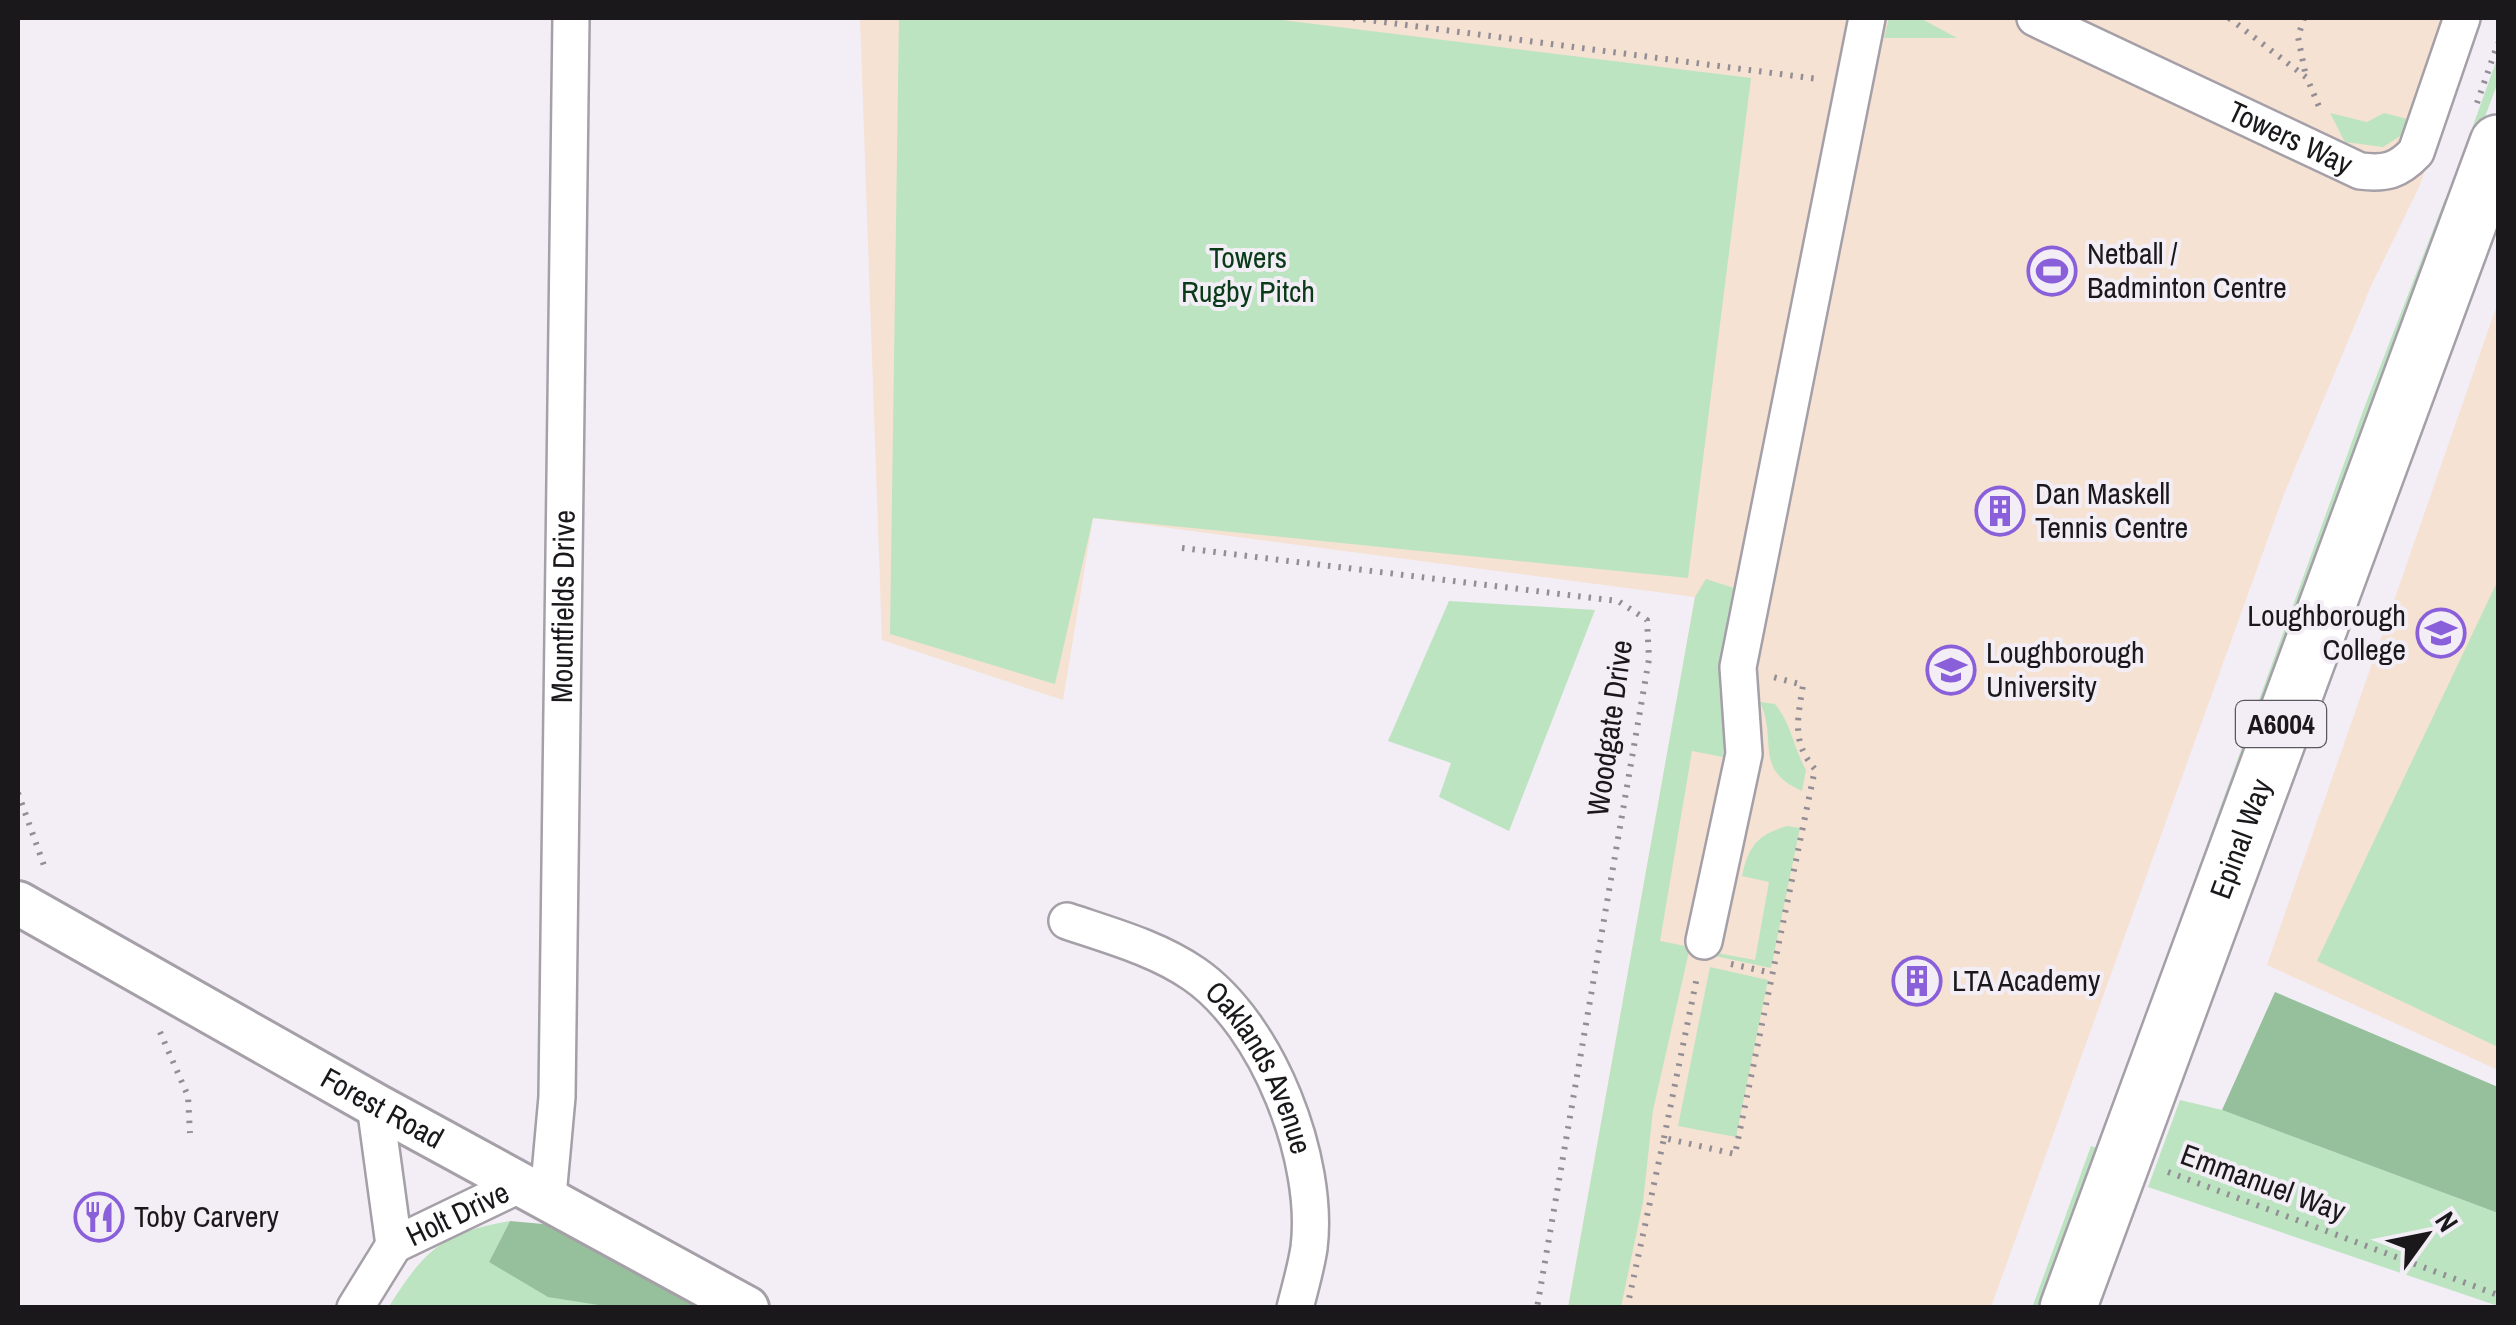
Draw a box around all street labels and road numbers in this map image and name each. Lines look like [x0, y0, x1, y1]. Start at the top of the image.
street label: Towers Way [2222, 91, 2360, 184]
street label: Mountfields Drive [541, 510, 584, 703]
street label: Woodgate Drive [1577, 637, 1641, 818]
road number: A6004 [2236, 701, 2326, 747]
street label: Epinal Way [2200, 772, 2281, 904]
street label: Oaklands Avenue [1197, 972, 1322, 1158]
street label: Forest Road [314, 1058, 451, 1158]
street label: Emmanuel Way [2175, 1134, 2352, 1231]
street label: Holt Drive [399, 1172, 515, 1255]

